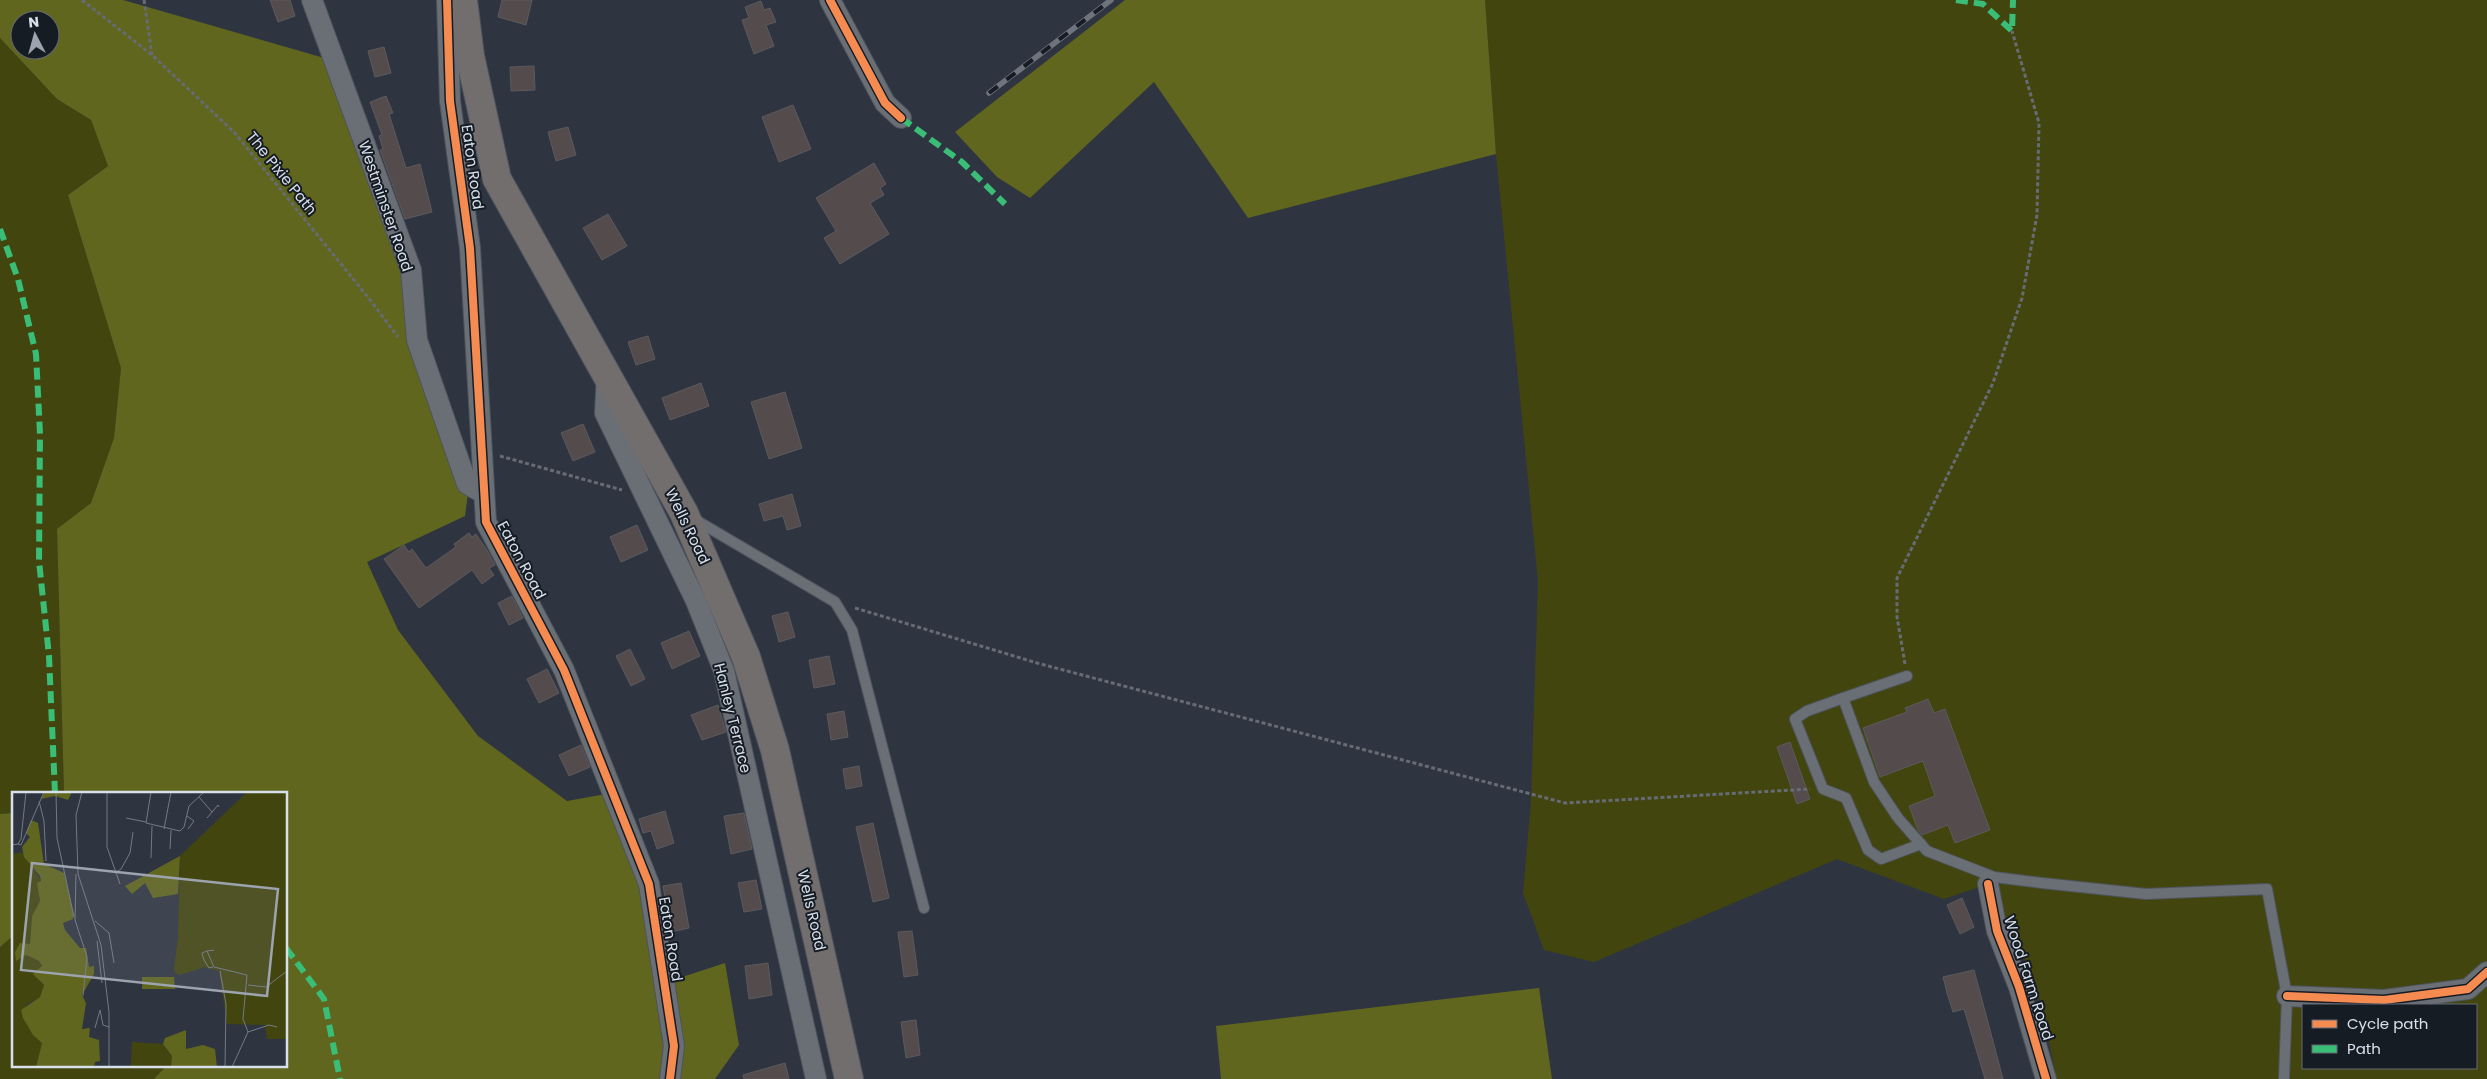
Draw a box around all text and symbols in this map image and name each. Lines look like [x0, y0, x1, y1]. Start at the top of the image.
north arrow [10, 10, 60, 60]
text: N [27, 12, 40, 33]
street label: Eaton Road [457, 123, 489, 211]
street label: The Pixie Path [242, 127, 322, 219]
street label: Westminster Road [354, 138, 418, 274]
street label: Wells Road [661, 484, 715, 568]
street label: Eaton Road [493, 517, 551, 603]
street label: Hanley Terrace [709, 661, 757, 775]
inset map [12, 792, 288, 1066]
street label: Wells Road [793, 868, 831, 952]
street label: Eaton Road [654, 895, 688, 983]
street label: Wood Farm Road [1999, 913, 2059, 1043]
legend [2302, 1004, 2477, 1069]
text: Cycle path [2347, 1013, 2428, 1034]
text: Path [2347, 1038, 2381, 1059]

